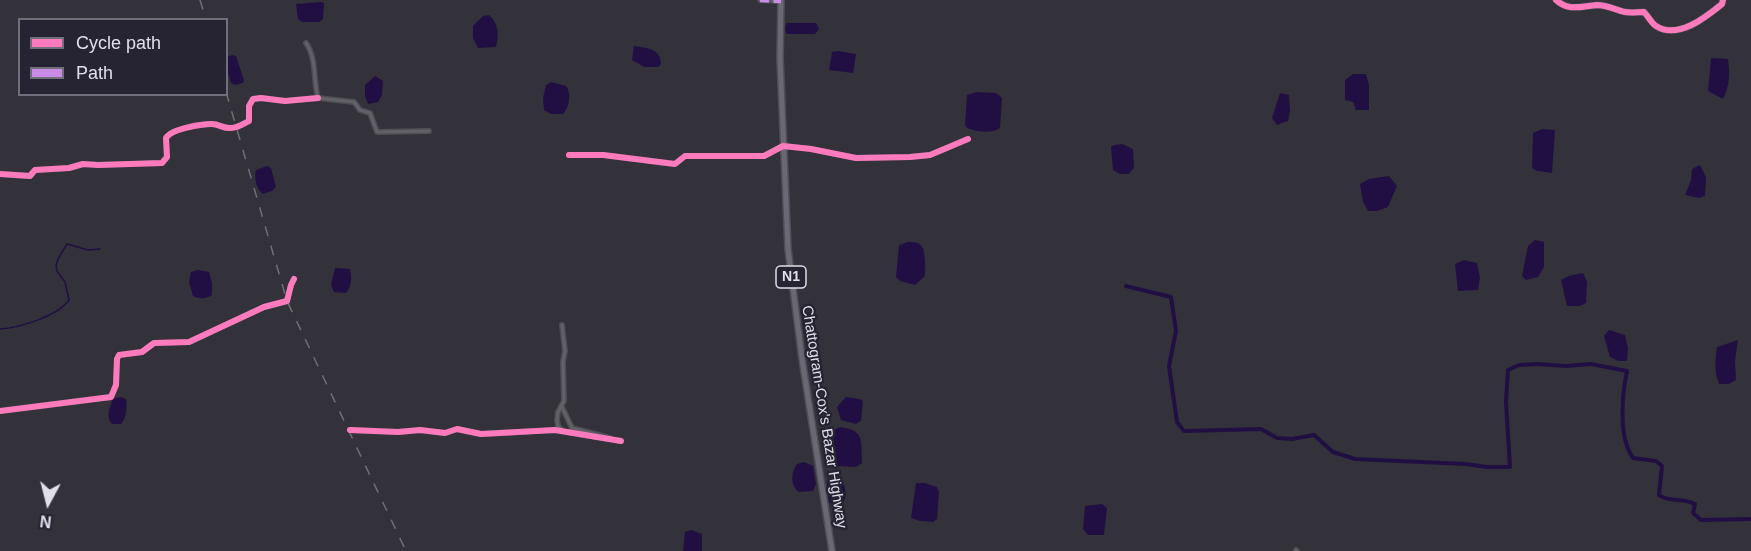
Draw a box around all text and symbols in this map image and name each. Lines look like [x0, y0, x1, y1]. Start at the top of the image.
legend [18, 18, 228, 96]
text: Cycle path [76, 33, 161, 53]
text: Path [76, 63, 113, 83]
road number: N1 [776, 266, 806, 288]
street label: Chattogram-Cox's Bazar Highway [797, 304, 851, 530]
north arrow [18, 473, 78, 533]
text: N [39, 512, 53, 531]

